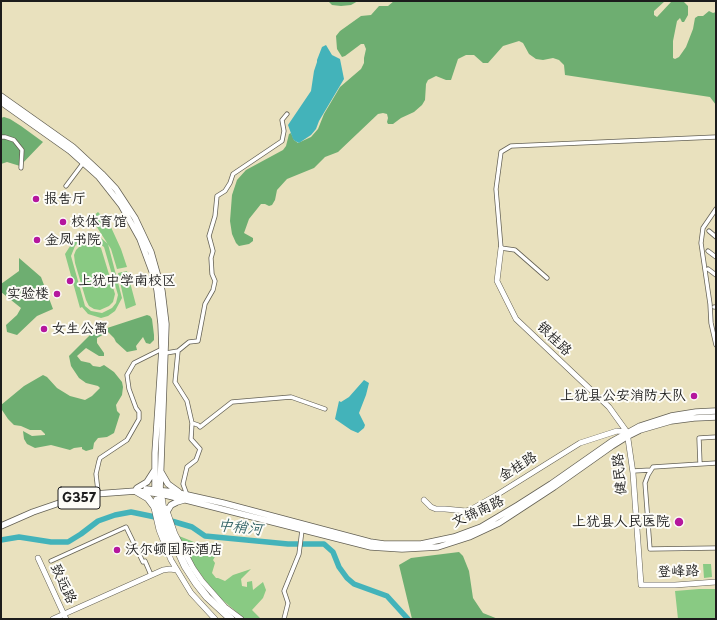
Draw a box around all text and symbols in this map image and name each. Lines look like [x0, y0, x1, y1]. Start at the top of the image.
place label: 报告厅 [44, 191, 86, 207]
marker: 报告厅 [31, 194, 41, 204]
place label: 校体育馆 [71, 214, 127, 230]
marker: 校体育馆 [58, 217, 68, 227]
place label: 金凤书院 [45, 232, 101, 248]
marker: 金凤书院 [32, 235, 42, 245]
place label: 上犹中学南校区 [78, 273, 176, 289]
marker: 上犹中学南校区 [65, 276, 75, 286]
place label: 实验楼 [7, 286, 49, 302]
marker: 实验楼 [52, 289, 62, 299]
street label: 银桂路 [533, 318, 575, 360]
place label: 女生公寓 [52, 321, 108, 337]
marker: 女生公寓 [39, 324, 49, 334]
place label: 上犹县公安消防大队 [560, 388, 686, 404]
marker: 上犹县公安消防大队 [689, 391, 699, 401]
street label: 金桂路 [496, 449, 540, 485]
street label: 健民路 [610, 452, 630, 496]
road number: G357 [58, 487, 100, 509]
street label: 文锦南路 [449, 493, 507, 531]
place label: 上犹县人民医院 [572, 514, 670, 530]
marker: 上犹县人民医院 [673, 516, 685, 528]
water label: 中稍河 [217, 517, 263, 539]
place label: 沃尔顿国际酒店 [125, 542, 223, 558]
marker: 沃尔顿国际酒店 [112, 545, 122, 555]
street label: 致远路 [47, 561, 79, 607]
street label: 登峰路 [657, 563, 699, 581]

